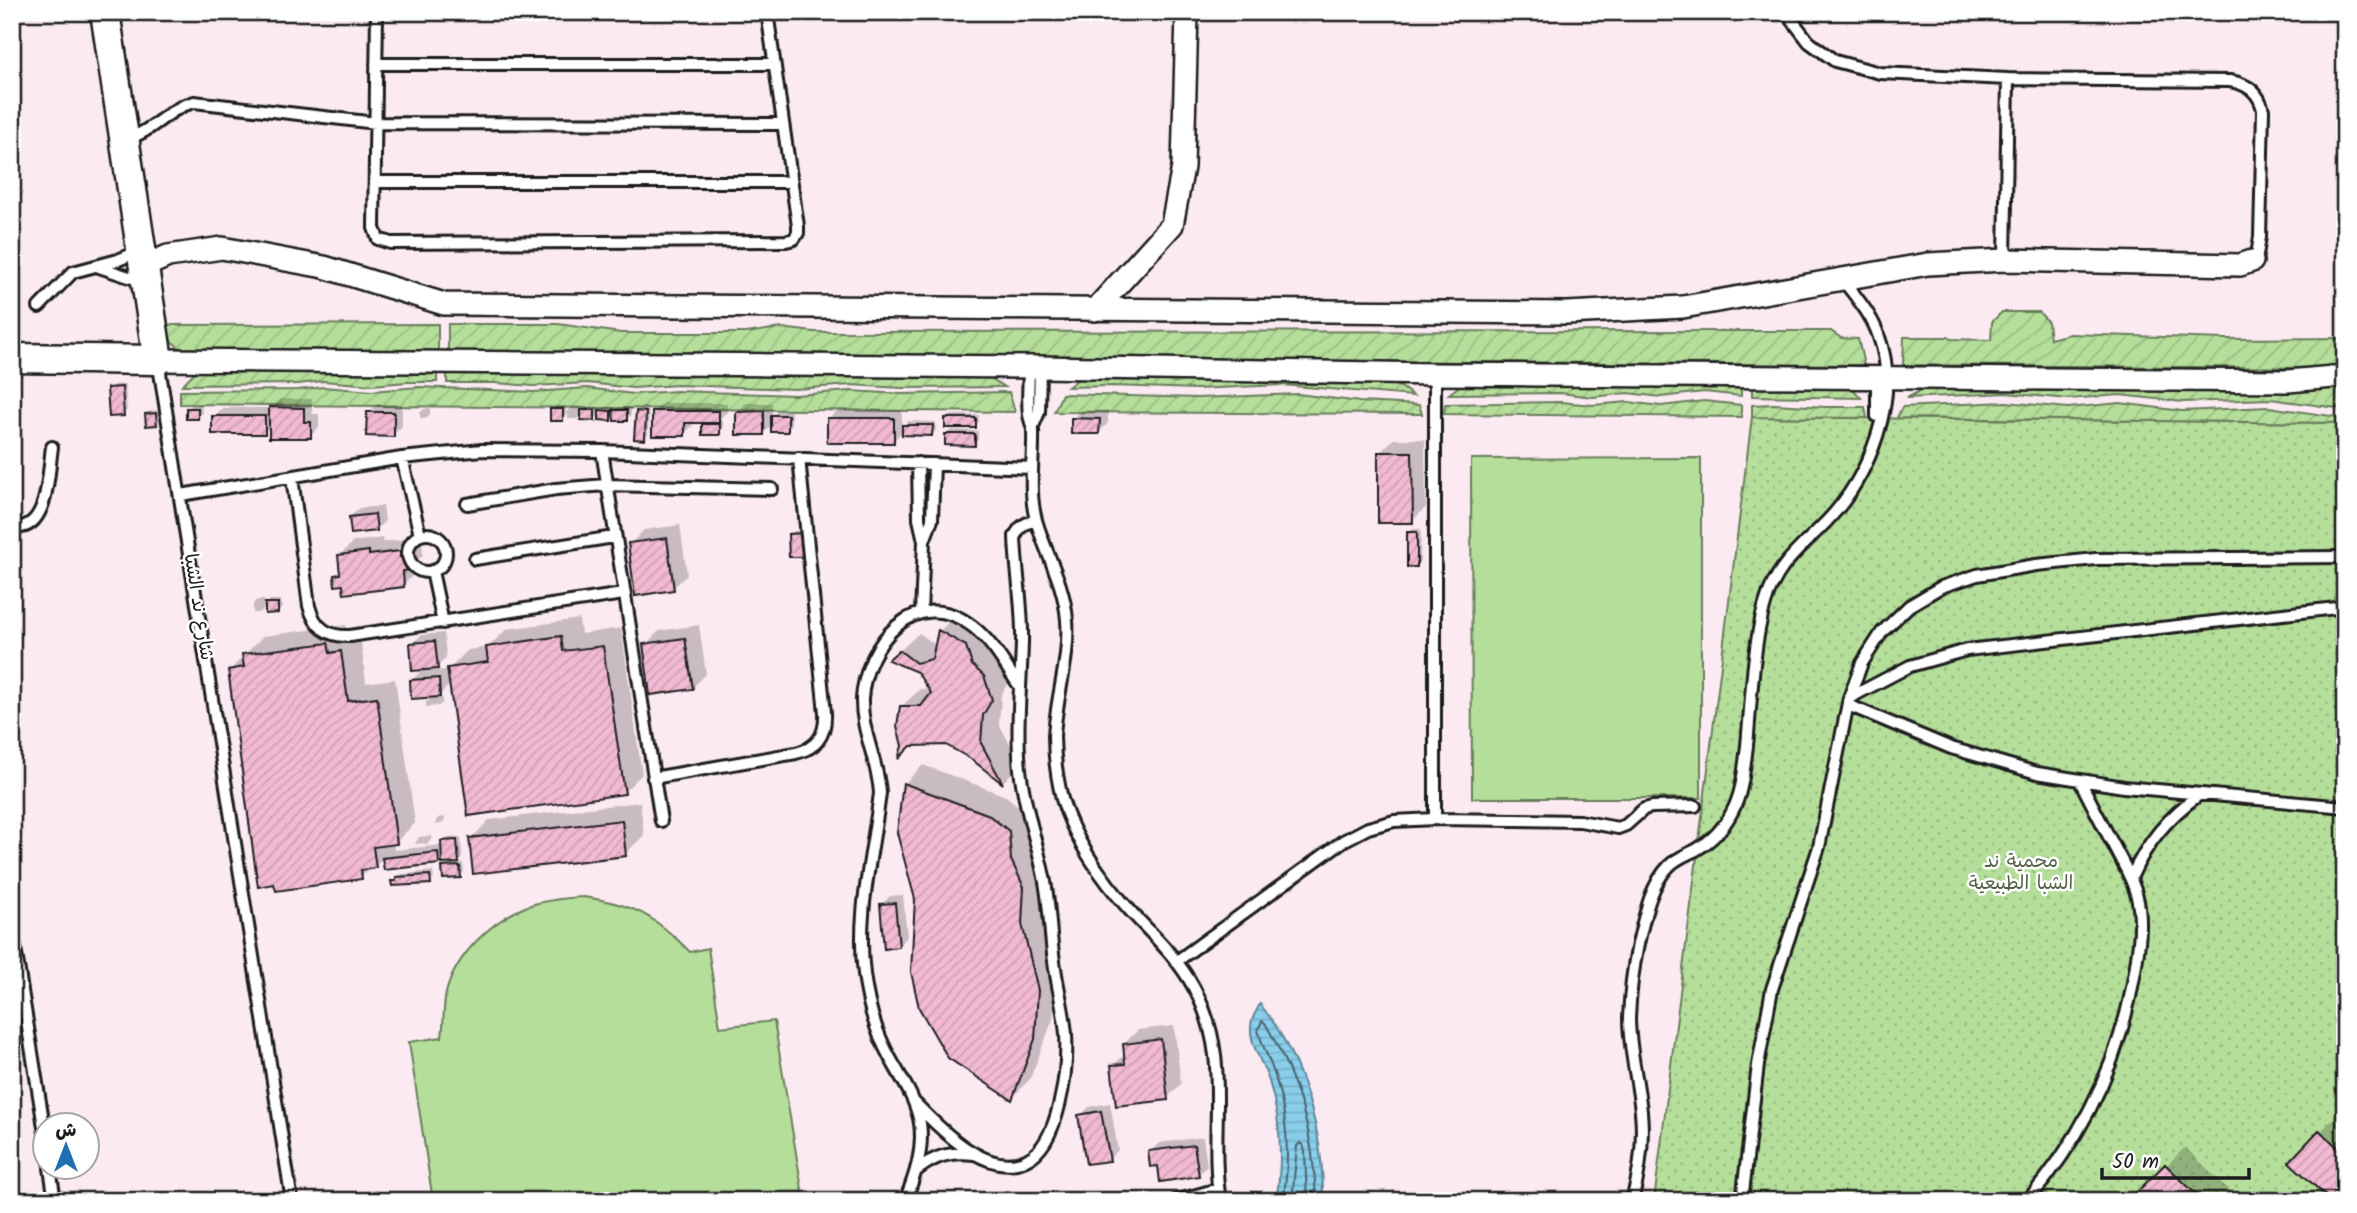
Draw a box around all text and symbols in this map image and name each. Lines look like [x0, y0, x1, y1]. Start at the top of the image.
street label: شارع ند الشبا [175, 551, 221, 663]
park label: محمية ند الشبا الطبيعية [1969, 847, 2073, 899]
north arrow [32, 1112, 102, 1182]
text: ش [56, 1116, 77, 1146]
scale bar [2102, 1136, 2248, 1180]
text: 50 m [2112, 1146, 2159, 1179]

